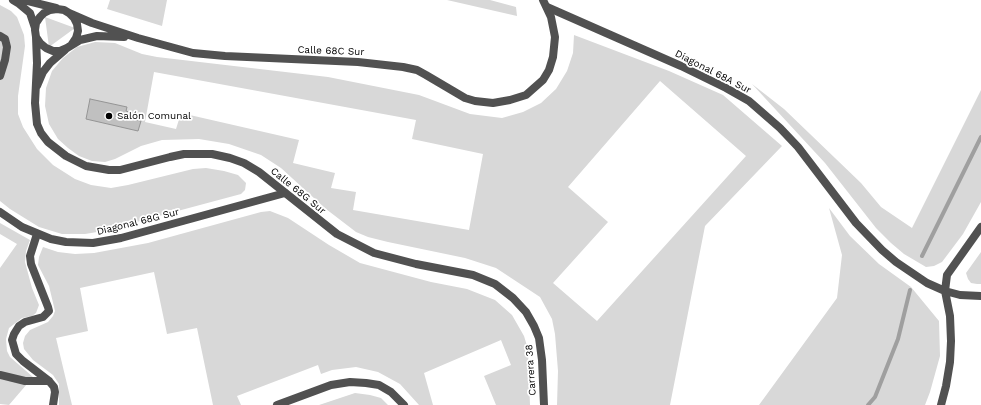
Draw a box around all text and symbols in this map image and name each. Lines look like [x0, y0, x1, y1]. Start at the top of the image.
street label: Calle 68C Sur [297, 44, 365, 58]
street label: Diagonal 68A Sur [673, 48, 753, 96]
place label: Salón Comunal [117, 110, 191, 122]
marker: Salón Comunal [104, 111, 114, 121]
street label: Calle 68G Sur [268, 165, 328, 217]
street label: Diagonal 68G Sur [95, 206, 181, 238]
street label: Carrera 38 [523, 344, 539, 396]

